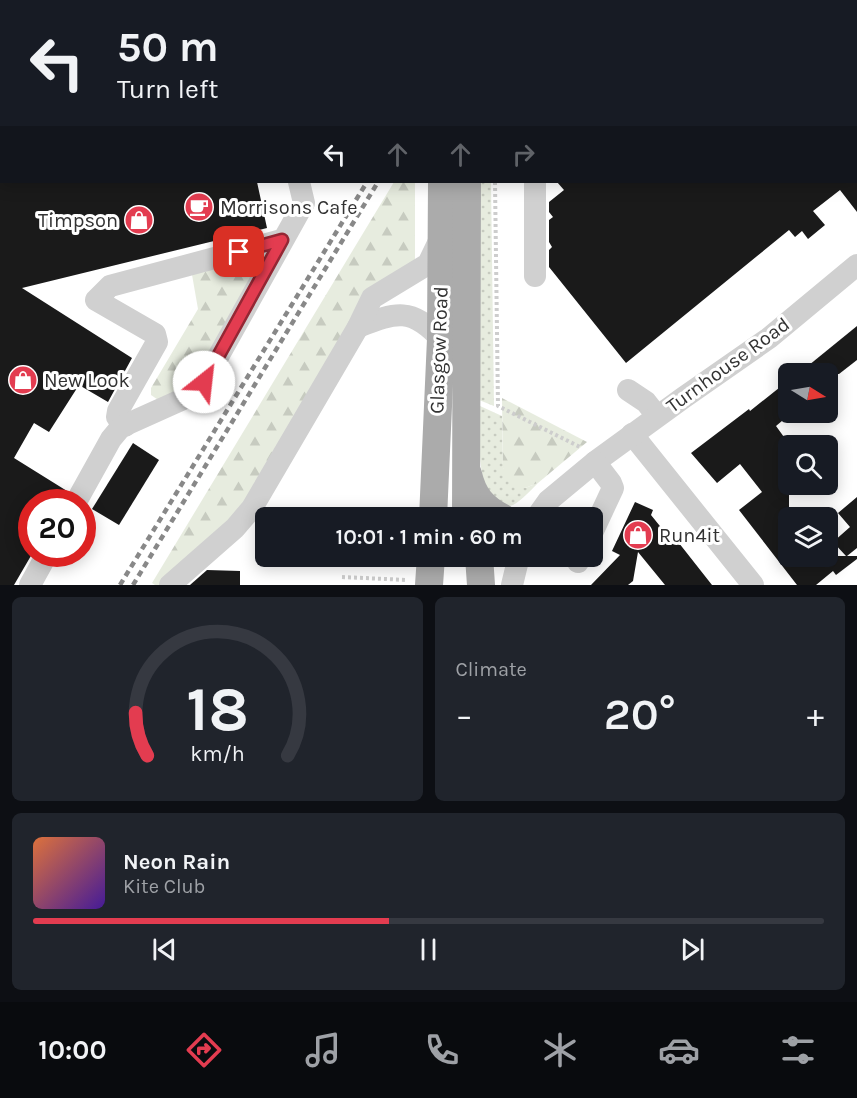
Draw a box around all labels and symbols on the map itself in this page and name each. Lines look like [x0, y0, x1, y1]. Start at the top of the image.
cafe icon: Morrisons Cafe [183, 191, 215, 223]
place label: Morrisons Cafe [220, 196, 357, 219]
shop icon: Timpson [123, 204, 155, 236]
place label: Timpson [38, 209, 118, 232]
pin [213, 226, 264, 277]
street label: Glasgow Road [425, 286, 453, 414]
street label: Turnhouse Road [662, 313, 794, 417]
position arrow [172, 350, 236, 414]
north arrow [778, 363, 838, 423]
shop icon: New Look [7, 364, 39, 396]
place label: New Look [44, 369, 130, 392]
speed limit sign: 20 [18, 489, 96, 567]
shop icon: Run4it [622, 519, 654, 551]
place label: Run4it [659, 524, 721, 547]

